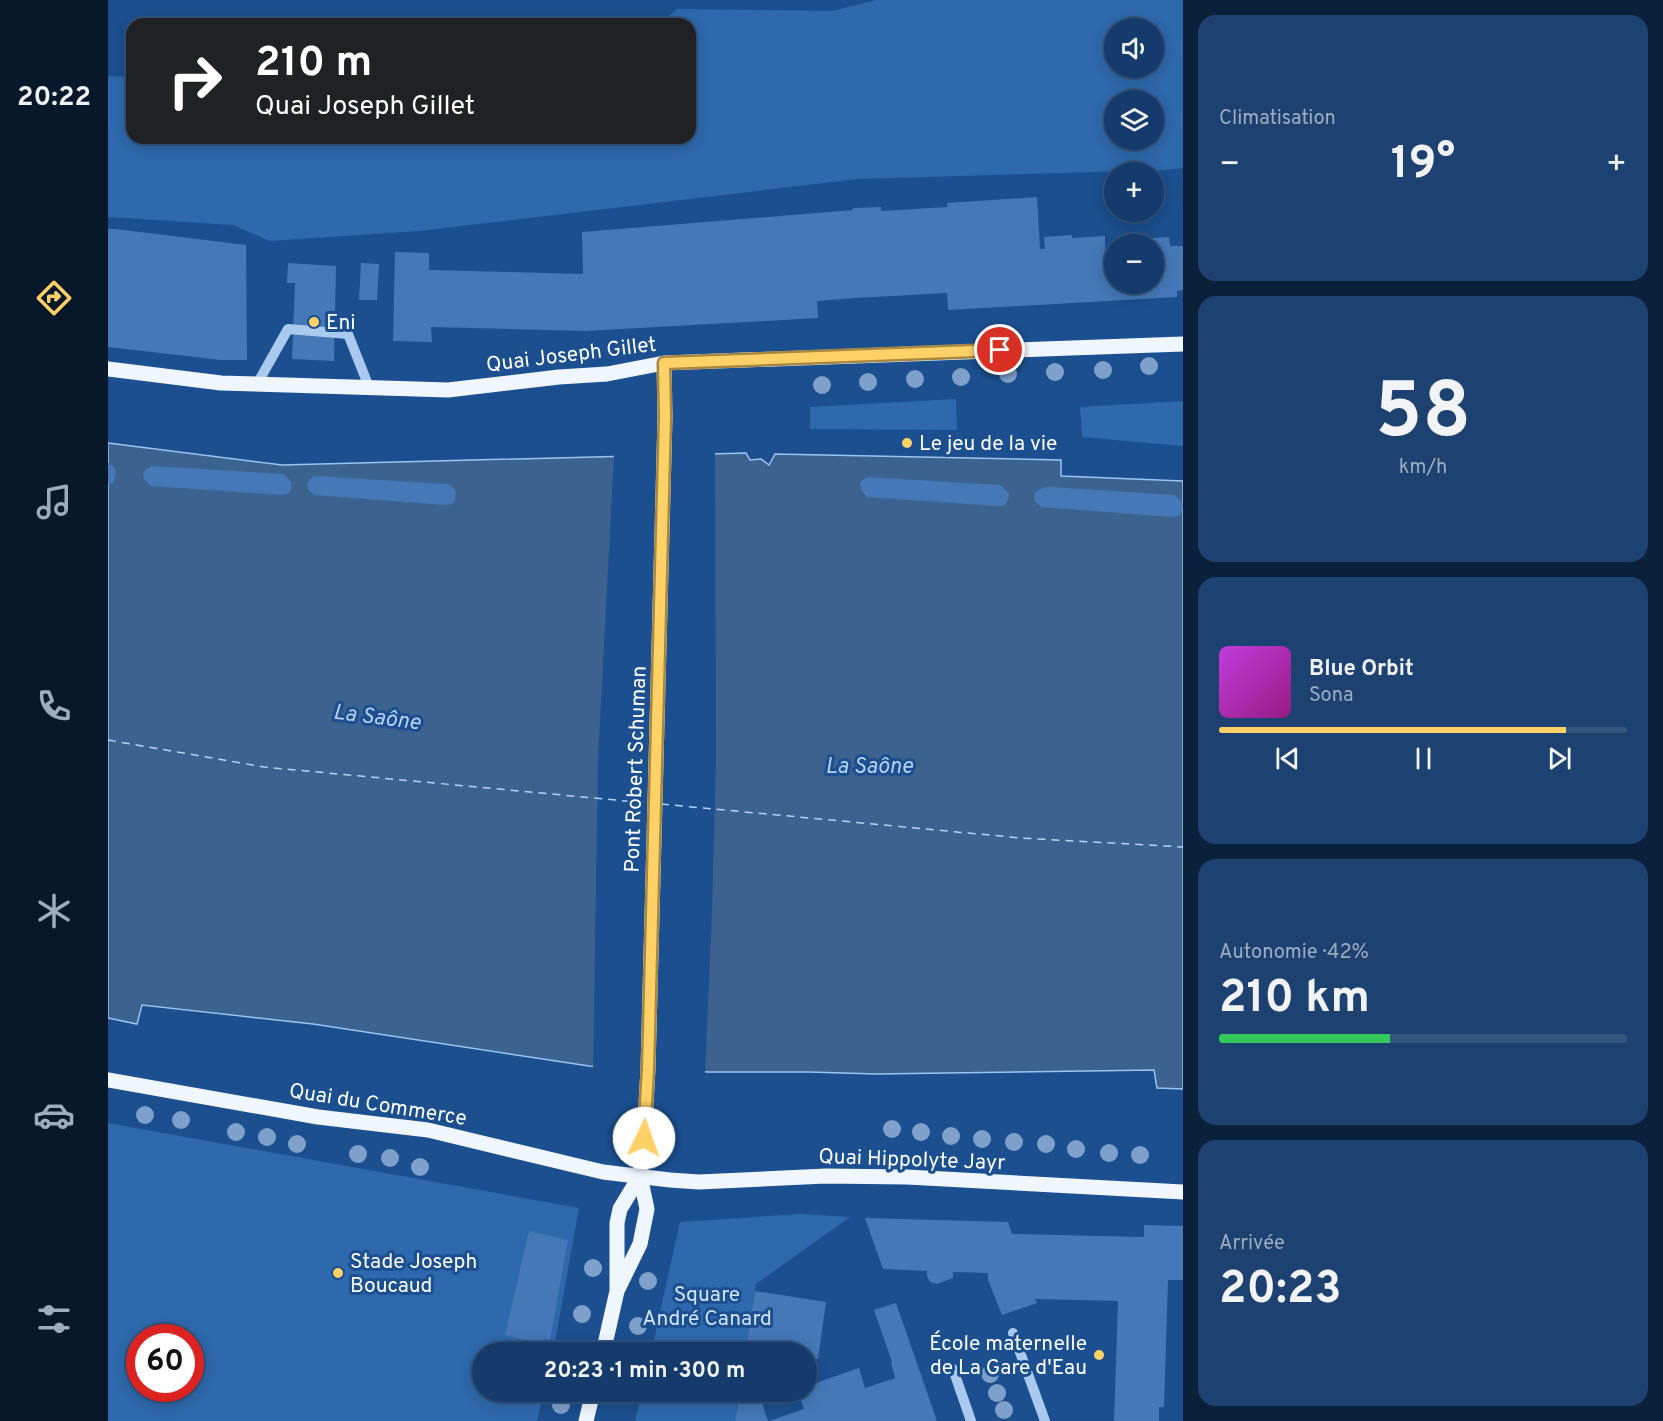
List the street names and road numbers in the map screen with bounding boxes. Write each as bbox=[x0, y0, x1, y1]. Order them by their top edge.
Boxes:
street label: Quai Joseph Gillet bbox=[485, 332, 658, 379]
street label: Pont Robert Schuman bbox=[619, 665, 654, 873]
street label: Quai du Commerce bbox=[287, 1078, 469, 1133]
street label: Quai Hippolyte Jayr bbox=[818, 1144, 1006, 1177]

